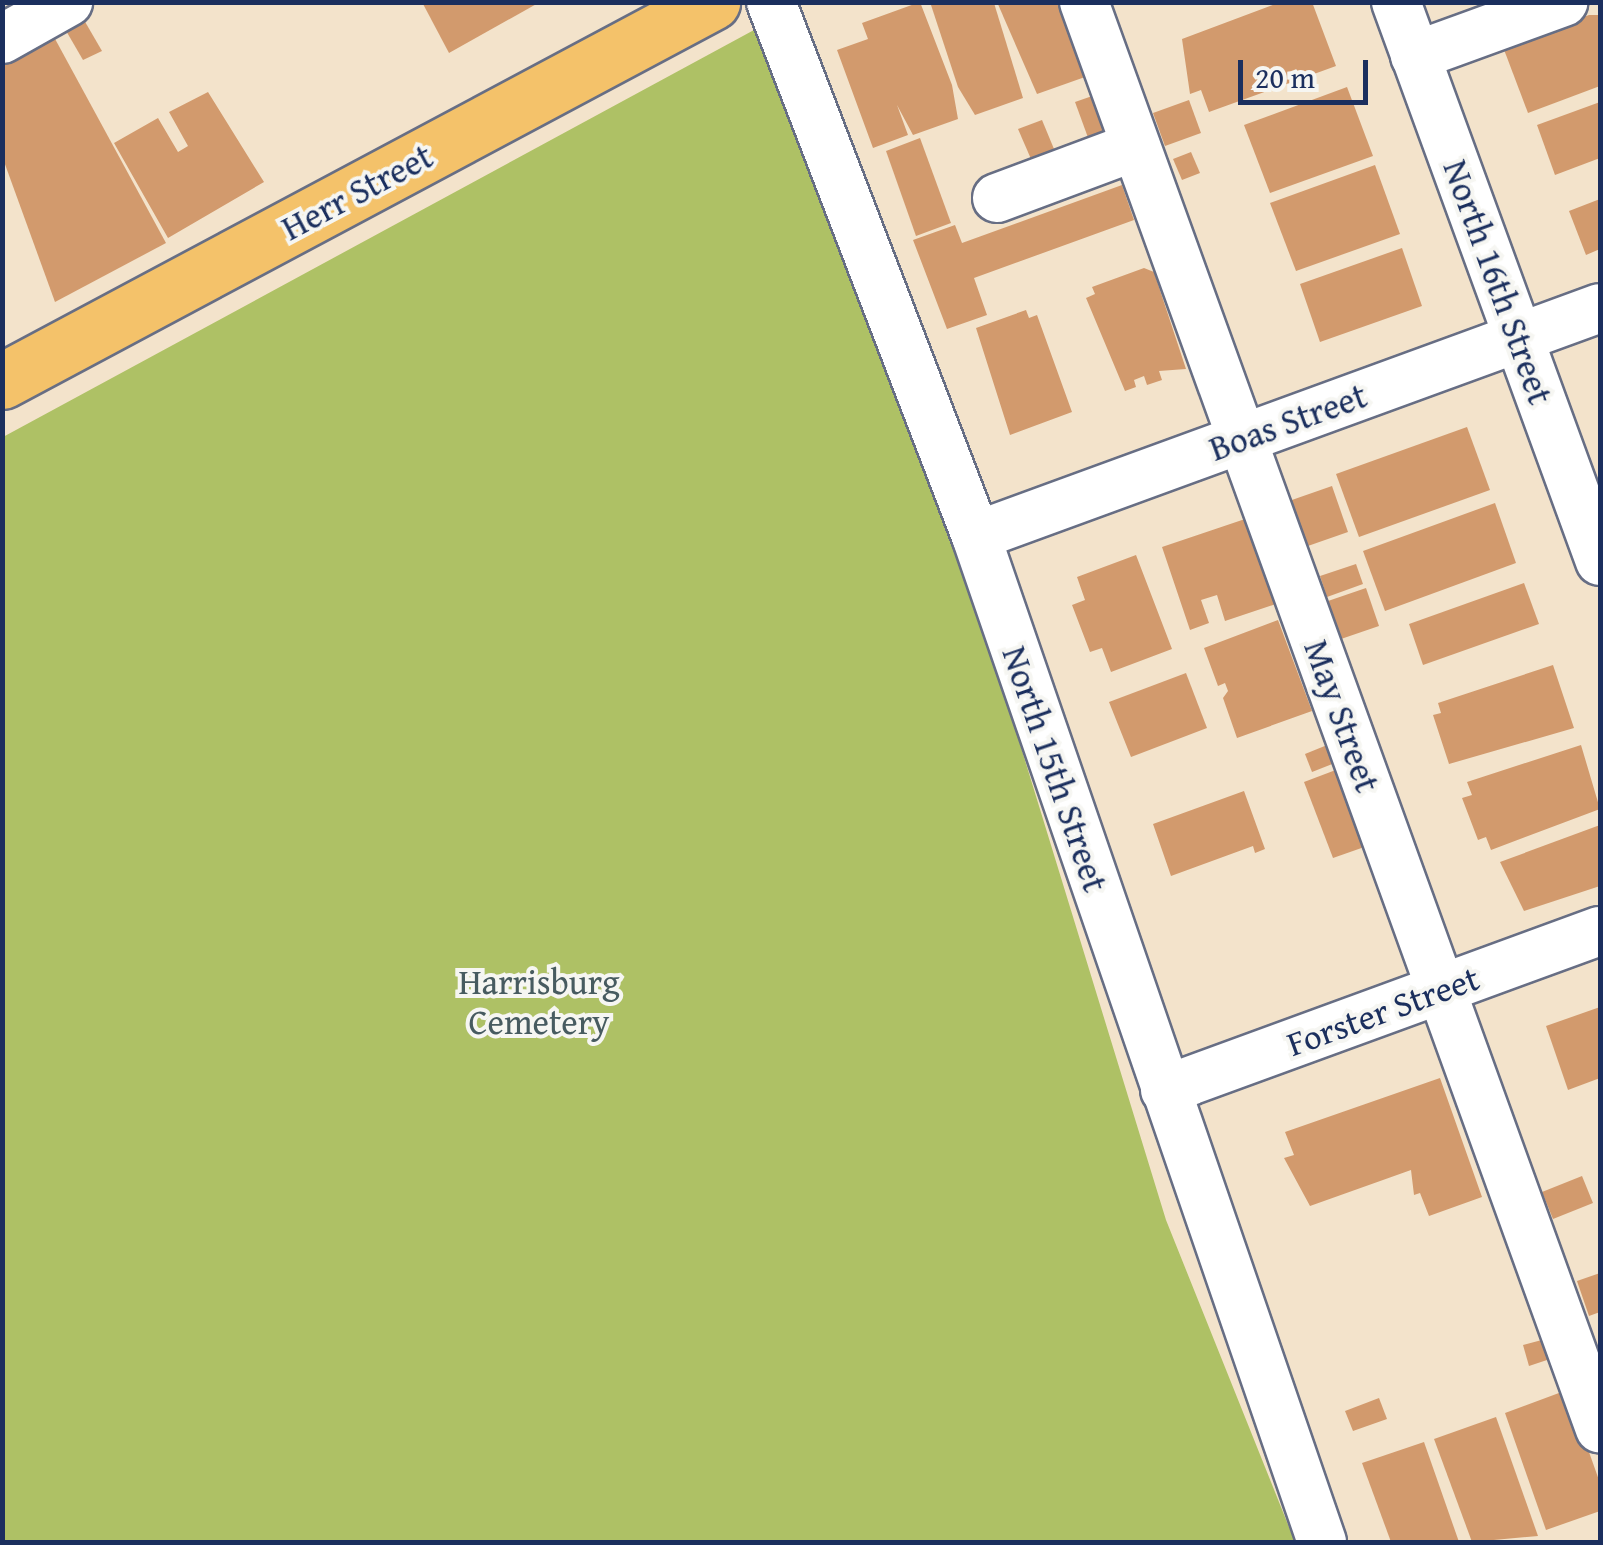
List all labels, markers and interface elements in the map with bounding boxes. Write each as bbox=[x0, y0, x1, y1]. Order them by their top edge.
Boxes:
scale bar bbox=[1243, 40, 1373, 102]
text: 20 m bbox=[1255, 55, 1315, 99]
street label: Herr Street bbox=[274, 135, 440, 249]
street label: North 16th Street bbox=[1434, 154, 1562, 410]
street label: Boas Street bbox=[1204, 374, 1372, 470]
street label: May Street bbox=[1295, 634, 1389, 798]
street label: North 15th Street bbox=[993, 641, 1117, 897]
street label: Forster Street bbox=[1281, 957, 1485, 1065]
park label: Harrisburg Cemetery bbox=[458, 961, 620, 1043]

